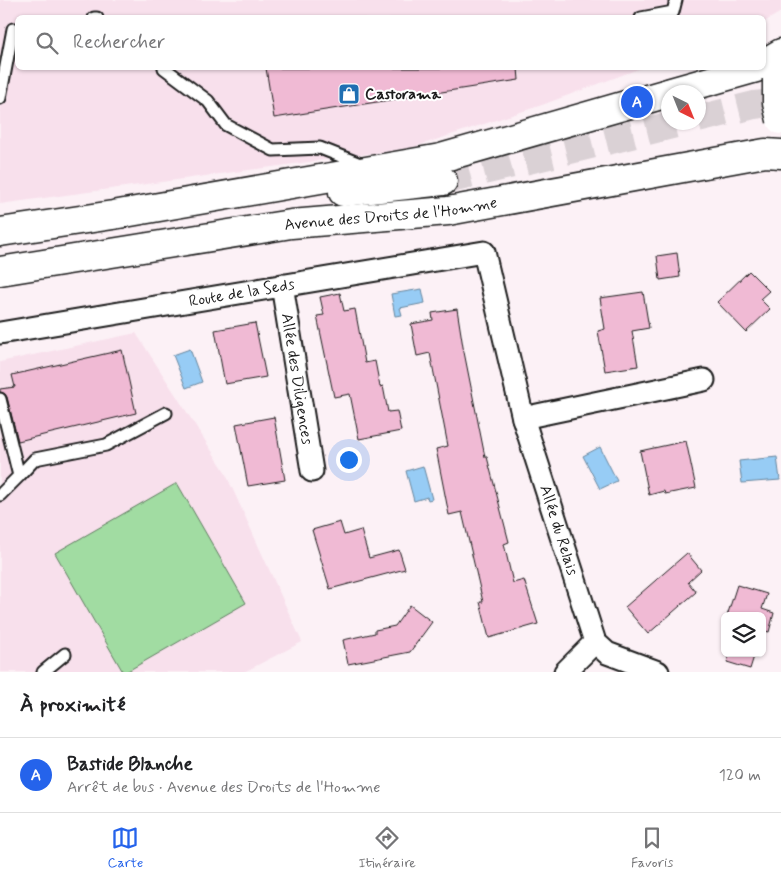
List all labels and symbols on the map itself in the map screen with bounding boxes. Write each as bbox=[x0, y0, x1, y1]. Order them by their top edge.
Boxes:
shop icon: Castorama bbox=[337, 82, 361, 106]
pin: A bbox=[621, 83, 653, 121]
place label: Castorama bbox=[365, 84, 441, 105]
north arrow bbox=[661, 85, 706, 130]
street label: Avenue des Droits de l'Homme bbox=[283, 192, 499, 235]
street label: Route de la Seds bbox=[187, 273, 296, 312]
street label: Allée des Diligences bbox=[276, 312, 318, 446]
your location bbox=[336, 447, 362, 473]
street label: Allée du Relais bbox=[535, 482, 583, 578]

